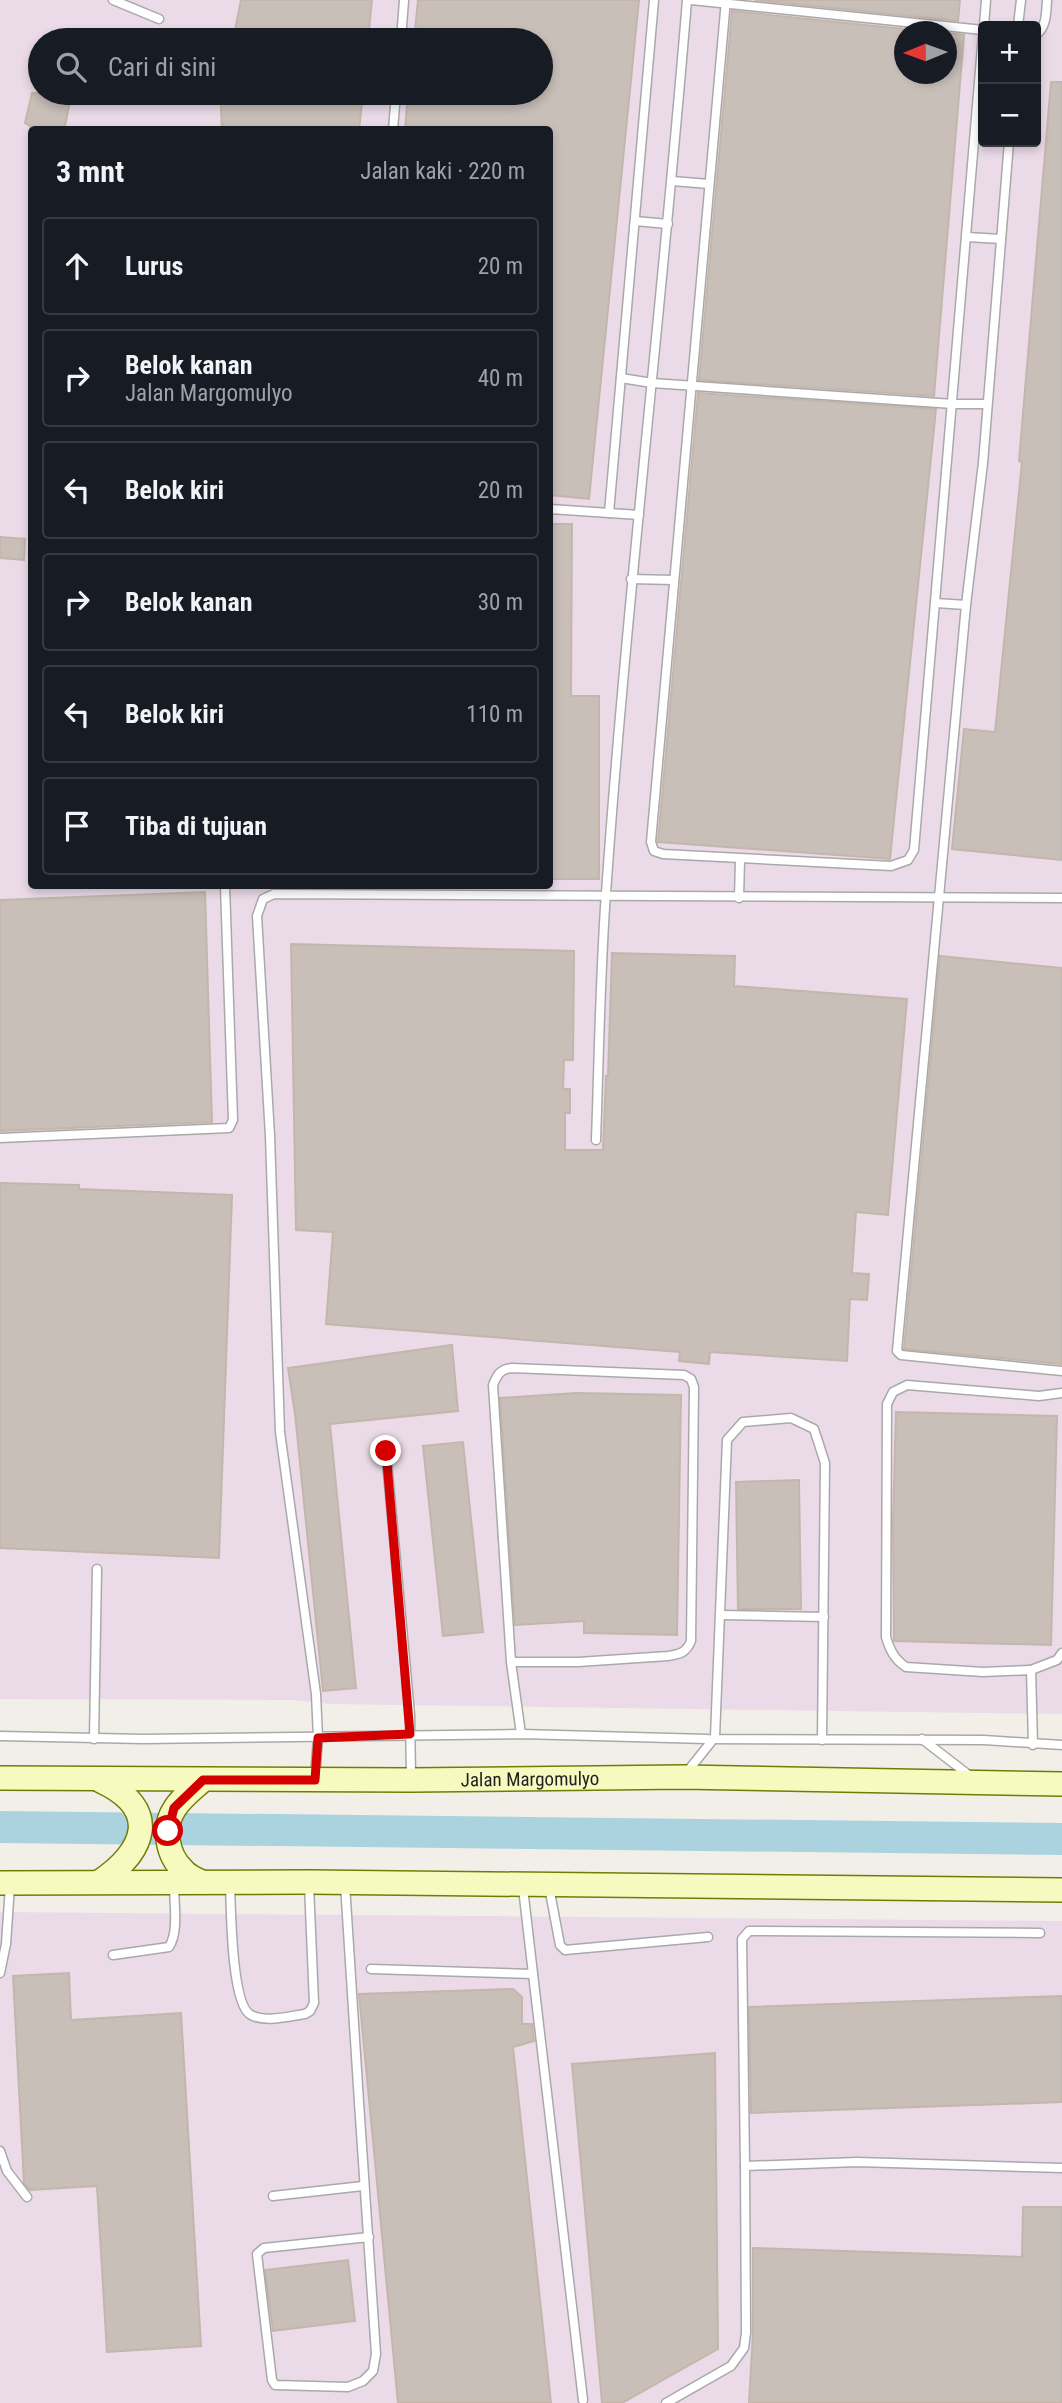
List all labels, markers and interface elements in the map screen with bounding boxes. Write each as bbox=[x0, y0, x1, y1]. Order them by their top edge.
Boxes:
north arrow bbox=[894, 21, 957, 84]
map controls bbox=[978, 21, 1041, 147]
button: + bbox=[978, 21, 1041, 84]
search box bbox=[28, 28, 553, 105]
icon: search bbox=[52, 48, 90, 86]
text: Cari di sini bbox=[108, 52, 216, 82]
button: − bbox=[978, 84, 1041, 147]
text: 3 mnt bbox=[56, 154, 124, 189]
text: Jalan kaki · 220 m bbox=[360, 158, 525, 185]
icon: ahead bbox=[58, 247, 96, 285]
text: Lurus bbox=[125, 251, 183, 281]
text: 20 m bbox=[478, 253, 523, 280]
text: Belok kanan bbox=[125, 350, 252, 380]
icon: right bbox=[58, 359, 96, 397]
text: 40 m bbox=[478, 365, 523, 392]
text: Jalan Margomulyo bbox=[125, 380, 293, 407]
icon: left bbox=[58, 471, 96, 509]
text: Belok kiri bbox=[125, 475, 224, 505]
text: 20 m bbox=[478, 477, 523, 504]
icon: right bbox=[58, 583, 96, 621]
text: Belok kanan bbox=[125, 587, 252, 617]
text: 30 m bbox=[478, 589, 523, 616]
icon: left bbox=[58, 695, 96, 733]
text: Belok kiri bbox=[125, 699, 224, 729]
text: 110 m bbox=[466, 701, 523, 728]
icon: arrive bbox=[58, 807, 96, 845]
text: Tiba di tujuan bbox=[125, 811, 267, 841]
route end bbox=[370, 1435, 401, 1466]
street label: Jalan Margomulyo bbox=[461, 1766, 599, 1791]
route start bbox=[152, 1815, 183, 1846]

